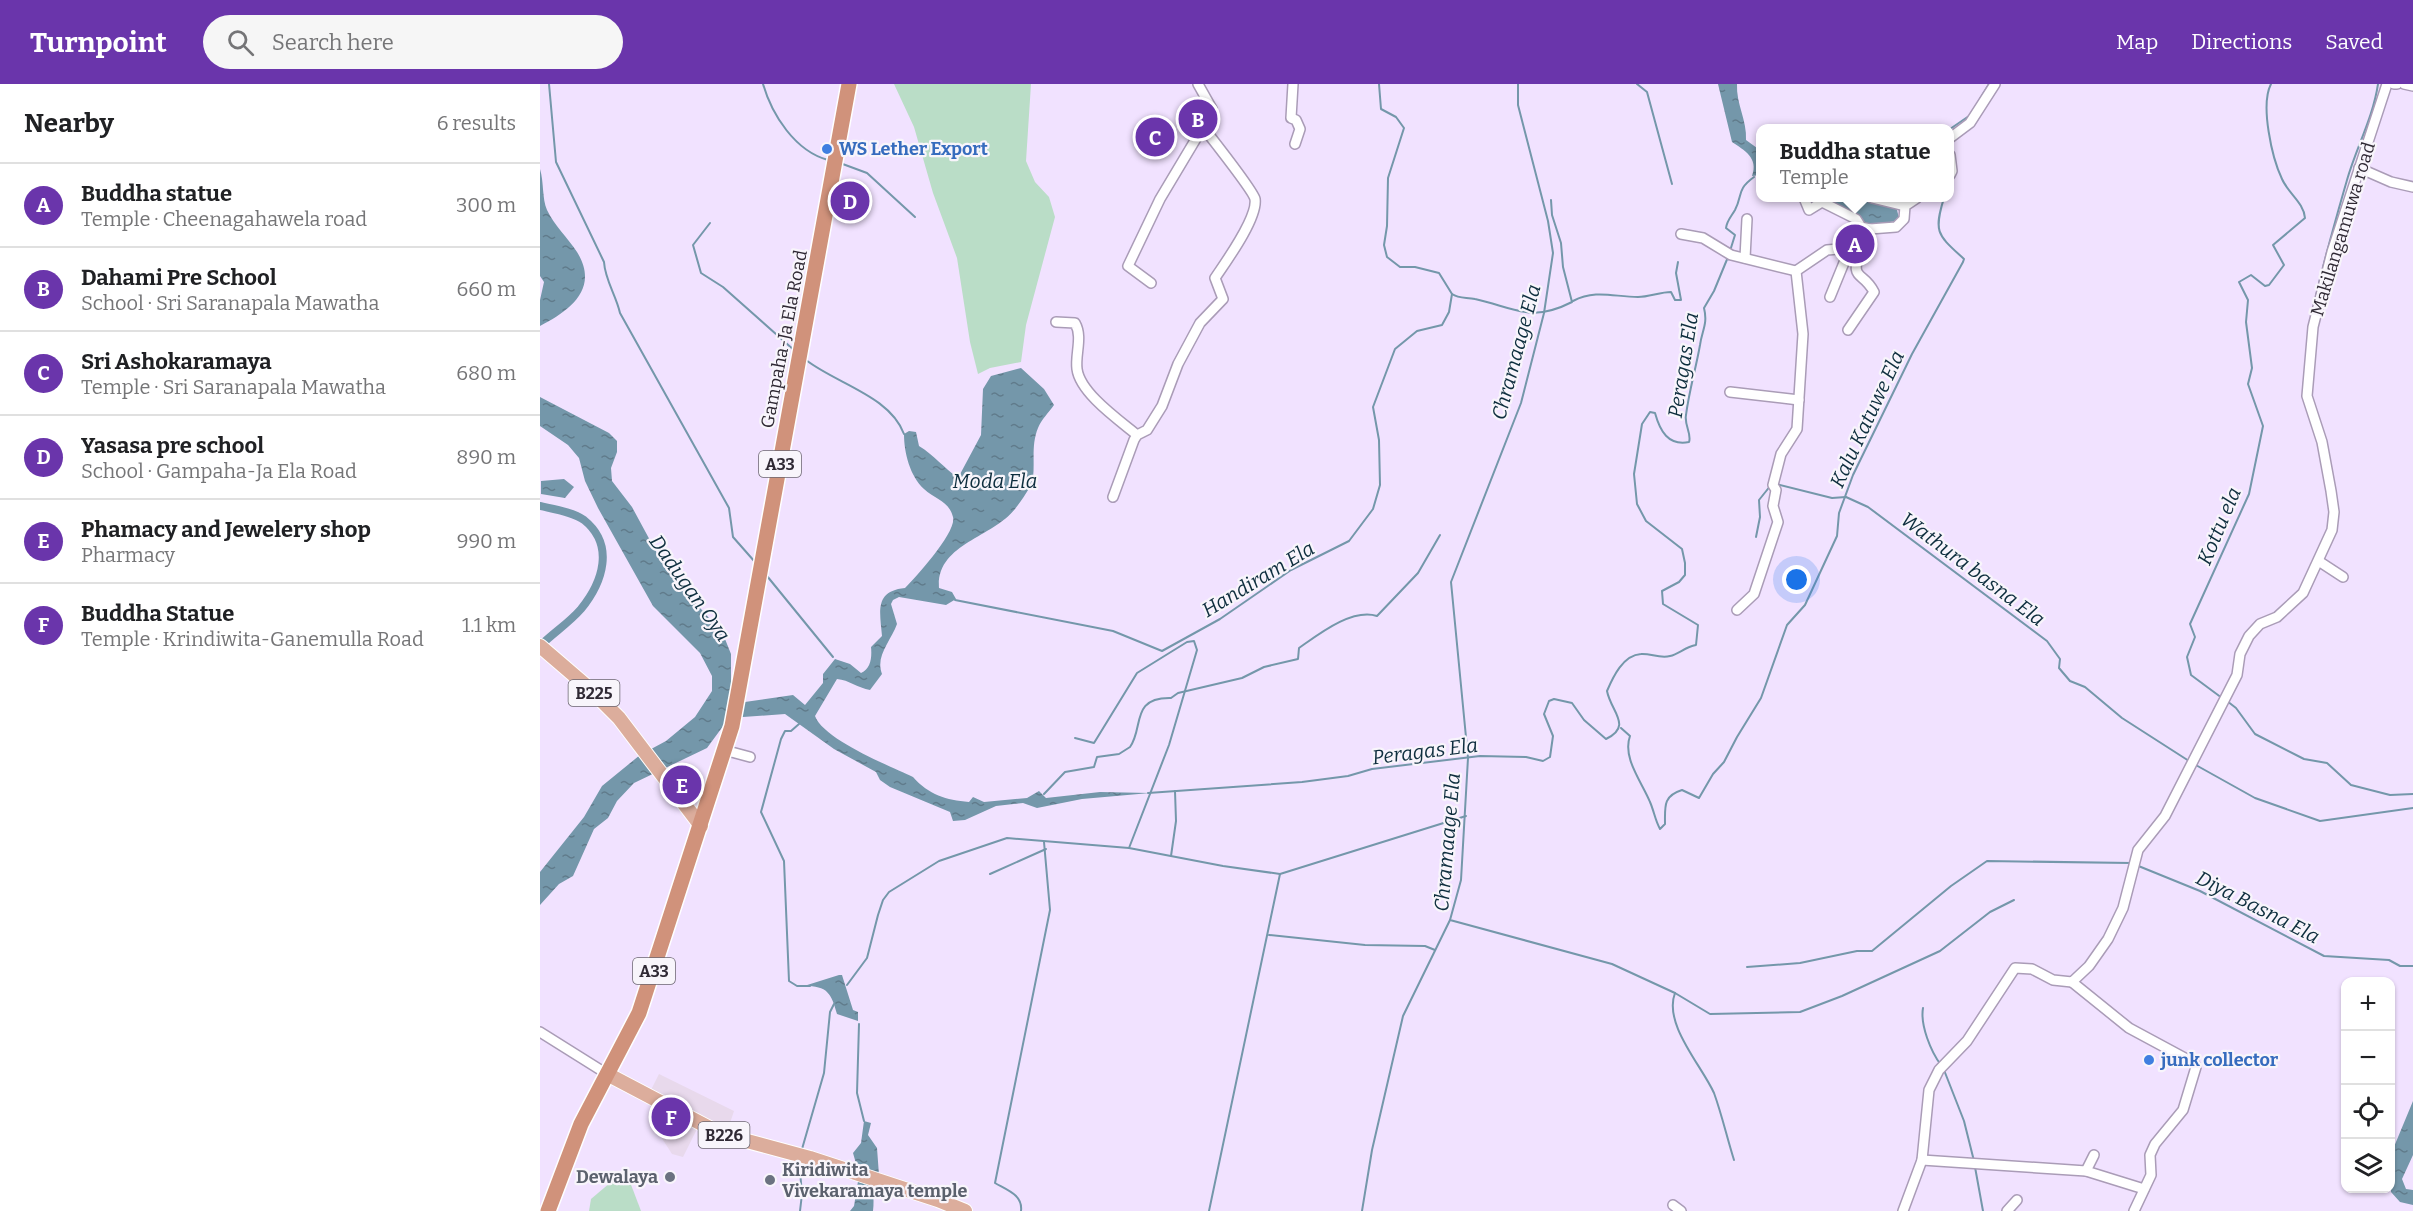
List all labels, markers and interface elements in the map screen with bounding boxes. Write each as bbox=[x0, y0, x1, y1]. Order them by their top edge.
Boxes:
search box bbox=[203, 15, 623, 69]
text: Turnpoint bbox=[30, 26, 167, 59]
icon: search bbox=[224, 26, 257, 59]
text: Search here bbox=[272, 29, 394, 56]
text: Map bbox=[2116, 29, 2158, 55]
text: Directions bbox=[2191, 29, 2292, 55]
text: Saved bbox=[2325, 29, 2383, 55]
pin: B bbox=[1178, 96, 1218, 141]
text: Nearby bbox=[24, 108, 114, 139]
text: 6 results bbox=[437, 111, 516, 135]
pin: C bbox=[1136, 115, 1174, 160]
popup bbox=[1756, 124, 1954, 202]
place label: WS Lether Export bbox=[839, 138, 988, 160]
text: Buddha statue bbox=[1779, 138, 1931, 165]
street label: Makilangamuwa road bbox=[2306, 139, 2380, 319]
marker: WS Lether Export bbox=[820, 142, 834, 156]
text: Temple bbox=[1779, 165, 1849, 189]
pin: D bbox=[830, 178, 870, 224]
text: Buddha statue bbox=[81, 180, 232, 207]
text: A bbox=[36, 193, 51, 217]
text: 300 m bbox=[456, 193, 516, 217]
text: Temple · Cheenagahawela road bbox=[81, 207, 367, 231]
pin: A bbox=[1836, 222, 1874, 266]
street label: Gampaha-Ja Ela Road bbox=[756, 248, 812, 430]
text: Dahami Pre School bbox=[81, 264, 277, 291]
text: B bbox=[37, 277, 50, 301]
text: 660 m bbox=[457, 277, 516, 301]
water label: Chramaage Ela bbox=[1486, 282, 1546, 422]
text: School · Sri Saranapala Mawatha bbox=[81, 291, 379, 315]
water label: Peragas Ela bbox=[1663, 310, 1703, 420]
water label: Kalu Katuwe Ela bbox=[1825, 347, 1909, 491]
text: Sri Ashokaramaya bbox=[81, 348, 272, 375]
text: C bbox=[37, 361, 50, 385]
text: 680 m bbox=[456, 361, 516, 385]
text: Temple · Sri Saranapala Mawatha bbox=[81, 375, 386, 399]
text: Yasasa pre school bbox=[81, 432, 264, 459]
text: D bbox=[36, 445, 51, 469]
text: 890 m bbox=[456, 445, 516, 469]
road number: A33 bbox=[759, 451, 801, 477]
text: School · Gampaha-Ja Ela Road bbox=[81, 459, 357, 483]
water label: Moda Ela bbox=[953, 469, 1037, 493]
water label: Kottu ela bbox=[2192, 484, 2246, 568]
water label: Wathura basna Ela bbox=[1896, 507, 2050, 631]
text: Phamacy and Jewelery shop bbox=[81, 516, 371, 543]
text: E bbox=[37, 529, 50, 553]
text: 990 m bbox=[457, 529, 516, 553]
water label: Dadugan Oya bbox=[644, 530, 736, 646]
water label: Handiram Ela bbox=[1197, 536, 1319, 622]
text: Pharmacy bbox=[81, 543, 175, 567]
your location bbox=[1782, 565, 1811, 594]
text: Buddha Statue bbox=[81, 600, 234, 627]
text: F bbox=[38, 613, 49, 637]
text: 1.1 km bbox=[462, 613, 516, 637]
text: Temple · Krindiwita-Ganemulla Road bbox=[81, 627, 424, 651]
road number: B225 bbox=[568, 680, 620, 706]
water label: Peragas Ela bbox=[1371, 733, 1479, 769]
pin: E bbox=[662, 762, 702, 808]
water label: Chramaage Ela bbox=[1429, 772, 1465, 912]
water label: Diya Basna Ela bbox=[2192, 866, 2324, 948]
road number: A33 bbox=[633, 958, 675, 984]
map controls bbox=[2341, 977, 2395, 1193]
button: + bbox=[2341, 977, 2395, 1031]
button: − bbox=[2341, 1031, 2395, 1085]
place label: junk collector bbox=[2159, 1049, 2279, 1071]
marker: junk collector bbox=[2142, 1053, 2156, 1067]
button: locate bbox=[2341, 1085, 2395, 1139]
pin: F bbox=[652, 1094, 690, 1140]
road number: B226 bbox=[698, 1122, 750, 1148]
button: layers bbox=[2341, 1139, 2395, 1193]
place label: Kiridiwita Vivekaramaya temple bbox=[782, 1159, 968, 1202]
place label: Dewalaya bbox=[576, 1166, 658, 1188]
marker: Dewalaya bbox=[663, 1170, 677, 1184]
marker: Kiridiwita Vivekaramaya temple bbox=[763, 1173, 777, 1187]

